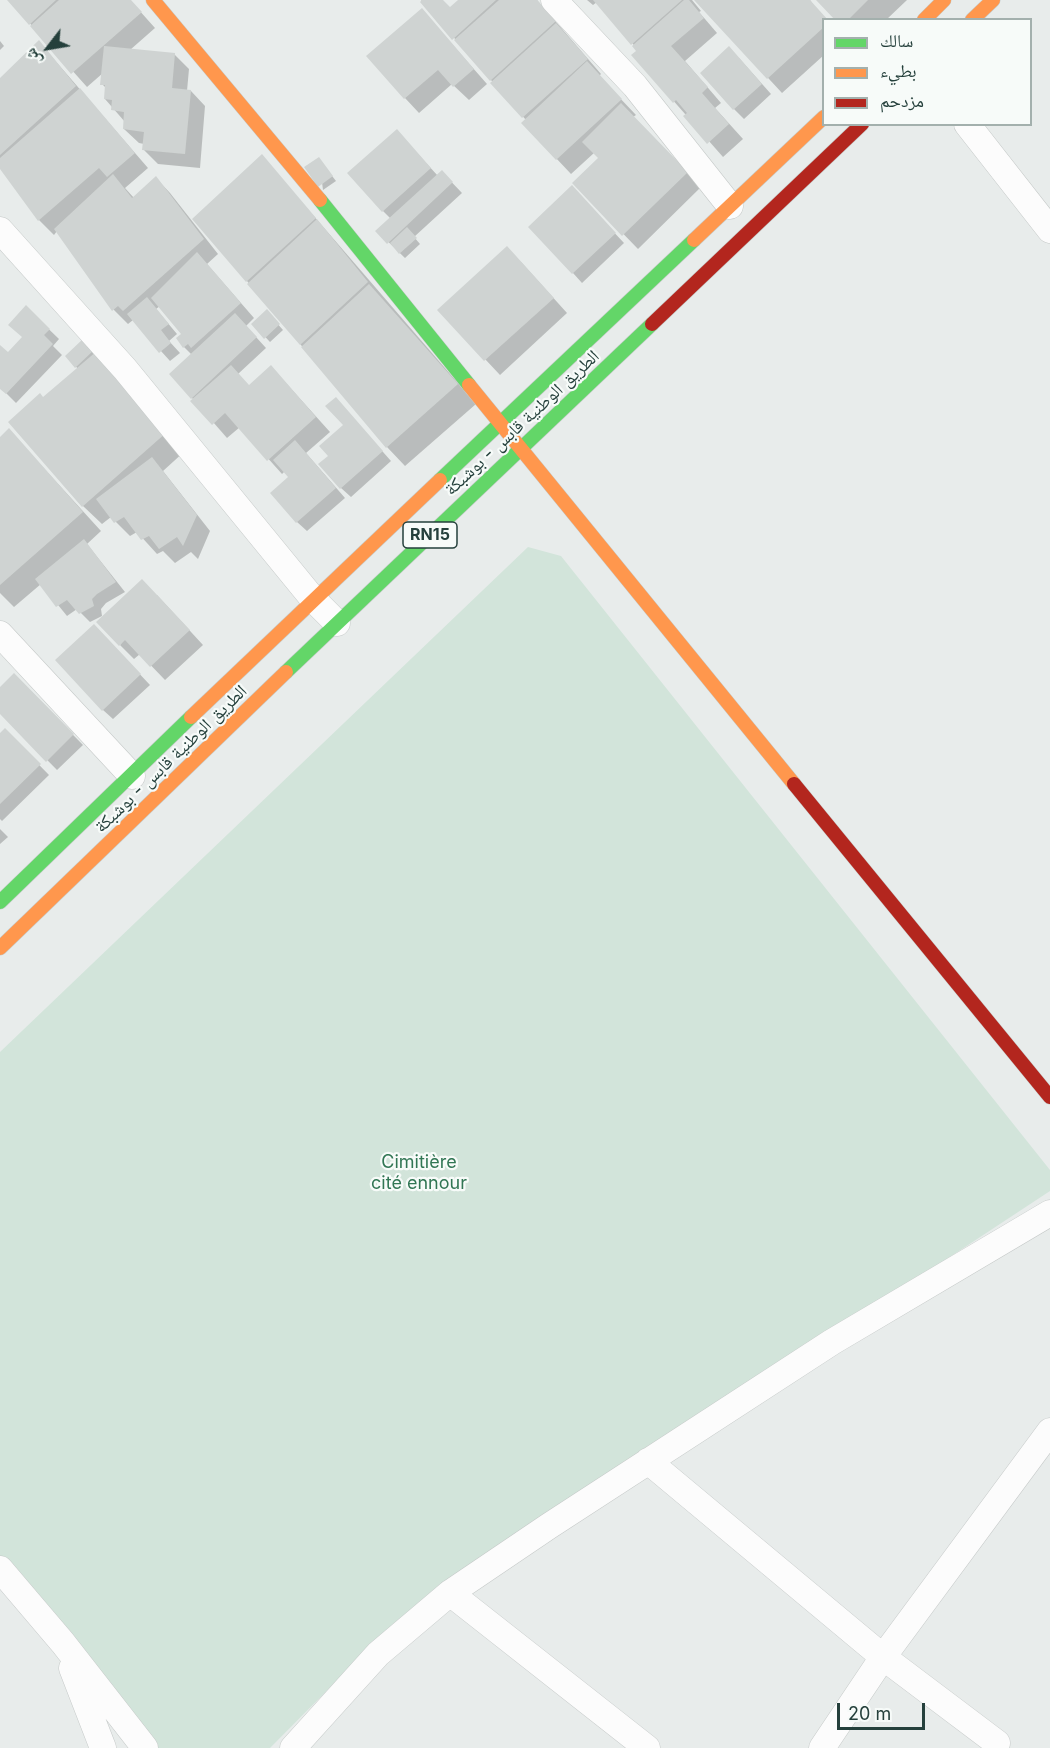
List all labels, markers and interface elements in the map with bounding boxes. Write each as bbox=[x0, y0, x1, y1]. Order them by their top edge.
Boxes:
north arrow bbox=[18, 18, 78, 78]
legend bbox=[822, 18, 1032, 126]
text: سالك bbox=[880, 30, 913, 51]
text: ش bbox=[20, 45, 46, 70]
text: بطيء bbox=[880, 60, 917, 81]
text: مزدحم bbox=[880, 90, 924, 111]
street label: الطريق الوطنية قابس - بوشبكة bbox=[440, 346, 604, 500]
road number: RN15 bbox=[403, 522, 457, 548]
street label: الطريق الوطنية قابس - بوشبكة bbox=[90, 681, 252, 837]
park label: Cimitière cité ennour bbox=[371, 1152, 467, 1194]
scale bar bbox=[840, 1691, 928, 1729]
text: 20 m bbox=[848, 1703, 891, 1724]

